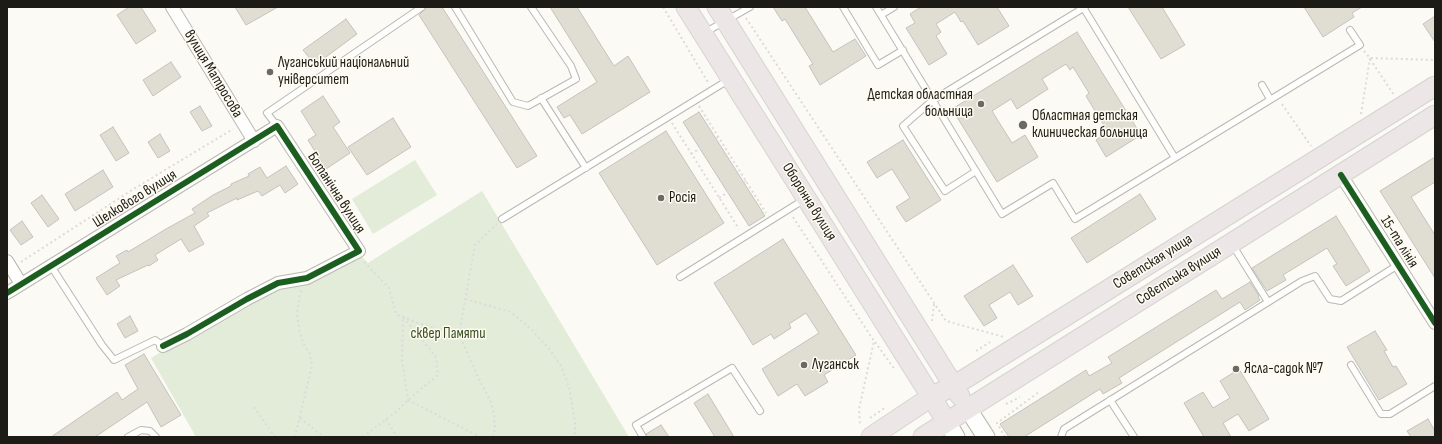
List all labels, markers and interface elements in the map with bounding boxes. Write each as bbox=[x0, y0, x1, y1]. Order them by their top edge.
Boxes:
street label: вулиця Матросова bbox=[180, 27, 246, 121]
place label: Луганський національний університет bbox=[278, 54, 409, 89]
marker: Луганський національний університет bbox=[265, 67, 275, 77]
place label: Детская областная больница bbox=[867, 86, 973, 121]
marker: Детская областная больница bbox=[976, 99, 986, 109]
place label: Областная детская клиническая больница bbox=[1032, 107, 1148, 142]
marker: Областная детская клиническая больница bbox=[1017, 119, 1029, 131]
street label: Ботанічна вулиця bbox=[303, 149, 369, 237]
street label: Оборонна вулиця bbox=[778, 160, 840, 244]
street label: Шелкового вулиця bbox=[90, 166, 180, 232]
place label: Росія bbox=[669, 189, 696, 207]
marker: Росія bbox=[656, 193, 666, 203]
street label: 15-та лінія bbox=[1376, 213, 1422, 271]
street label: Советская улица bbox=[1110, 230, 1196, 294]
street label: Совєтська вулиця bbox=[1133, 243, 1225, 309]
park label: сквер Памяти bbox=[410, 325, 486, 343]
place label: Луганськ bbox=[812, 356, 859, 374]
marker: Луганськ bbox=[799, 360, 809, 370]
place label: Ясла-садок №7 bbox=[1244, 360, 1323, 378]
marker: Ясла-садок №7 bbox=[1231, 364, 1241, 374]

